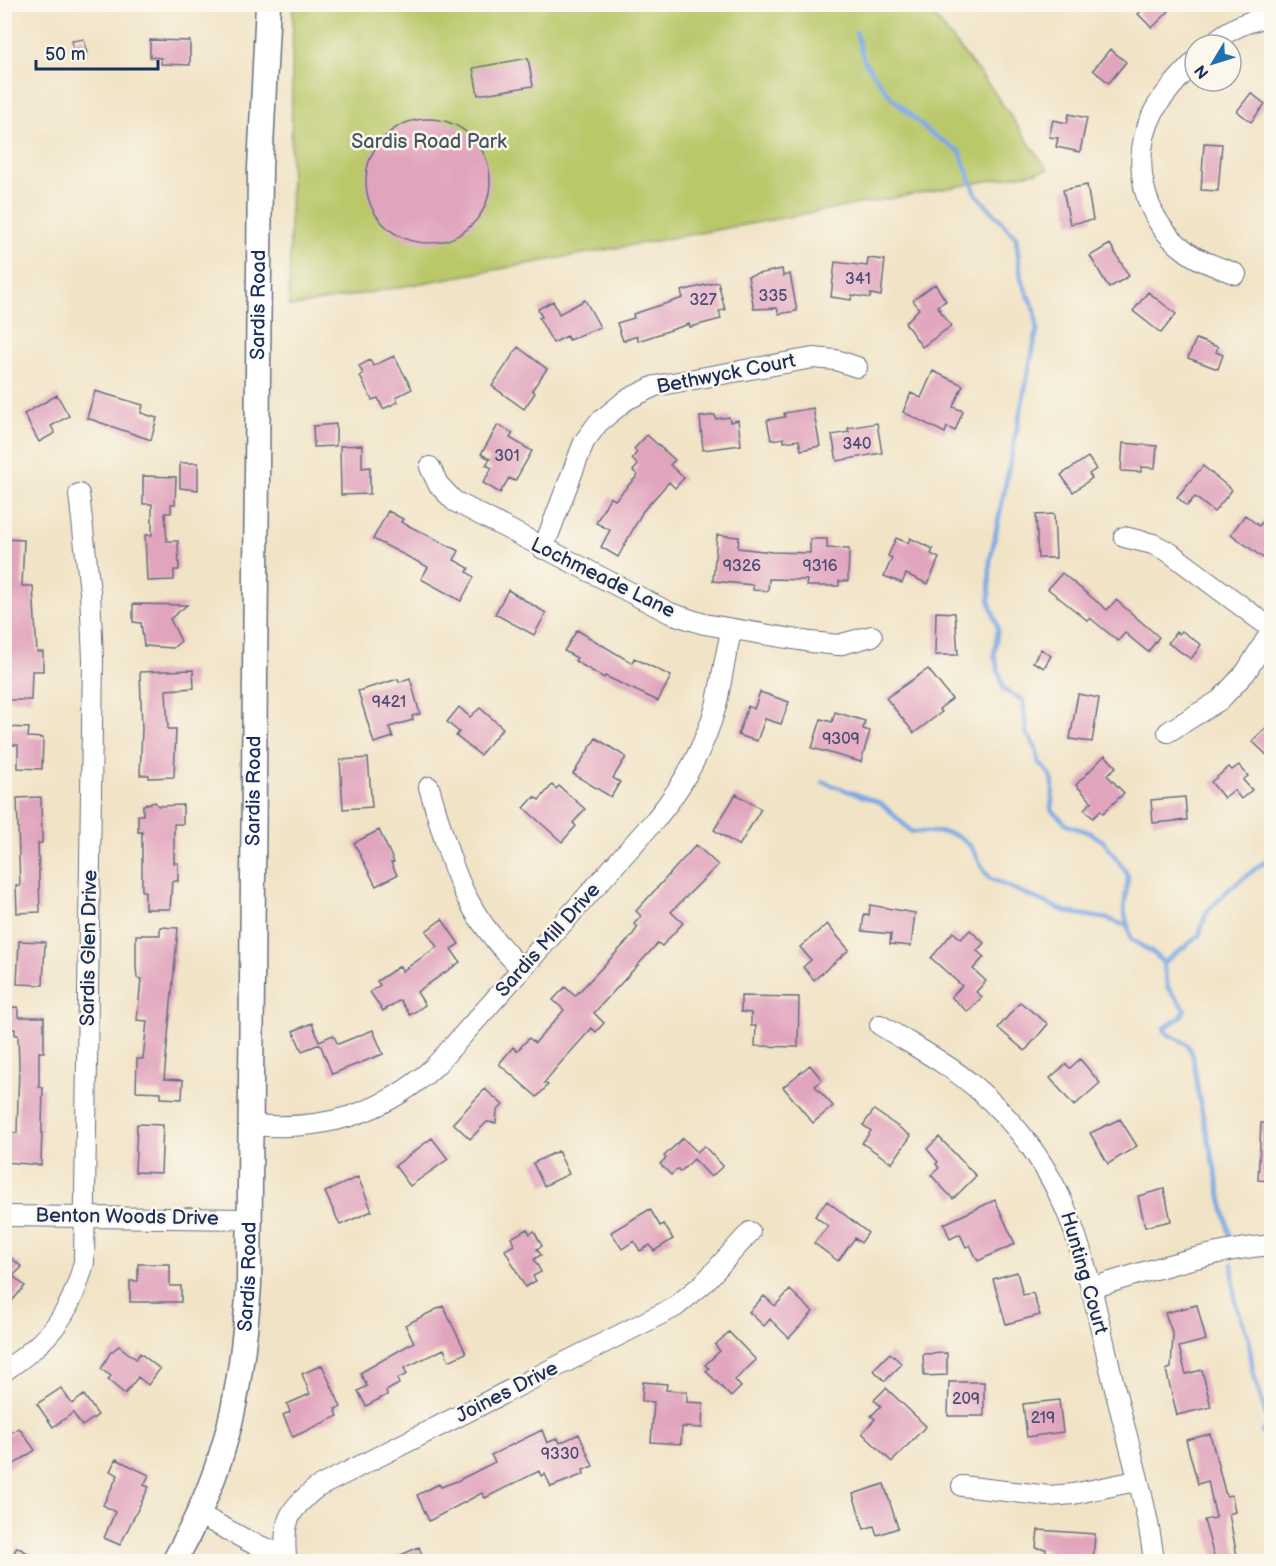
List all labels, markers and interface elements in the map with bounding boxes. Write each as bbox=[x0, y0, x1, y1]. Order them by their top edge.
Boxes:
scale bar bbox=[36, 33, 158, 71]
north arrow bbox=[1183, 33, 1243, 93]
text: 50 m bbox=[45, 44, 86, 65]
text: N bbox=[1191, 61, 1214, 82]
park label: Sardis Road Park bbox=[351, 130, 507, 154]
street label: Sardis Road bbox=[246, 250, 271, 360]
house number: 341 bbox=[845, 270, 871, 289]
house number: 335 bbox=[759, 287, 787, 306]
house number: 327 bbox=[689, 291, 717, 310]
street label: Bethwyck Court bbox=[654, 349, 798, 399]
house number: 340 bbox=[842, 435, 872, 454]
house number: 301 bbox=[494, 447, 520, 466]
street label: Lochmeade Lane bbox=[527, 533, 679, 623]
house number: 9326 bbox=[723, 557, 761, 576]
house number: 9316 bbox=[802, 557, 838, 576]
house number: 9421 bbox=[372, 693, 406, 712]
house number: 9309 bbox=[822, 730, 860, 749]
street label: Sardis Road bbox=[241, 736, 266, 846]
street label: Sardis Glen Drive bbox=[76, 869, 102, 1026]
street label: Sardis Mill Drive bbox=[491, 878, 606, 1002]
street label: Benton Woods Drive bbox=[35, 1203, 219, 1231]
street label: Hunting Court bbox=[1055, 1209, 1113, 1337]
street label: Sardis Road bbox=[233, 1222, 262, 1333]
street label: Joines Drive bbox=[452, 1356, 562, 1428]
house number: 209 bbox=[952, 1390, 980, 1409]
house number: 219 bbox=[1031, 1409, 1055, 1428]
house number: 9330 bbox=[541, 1445, 579, 1464]

